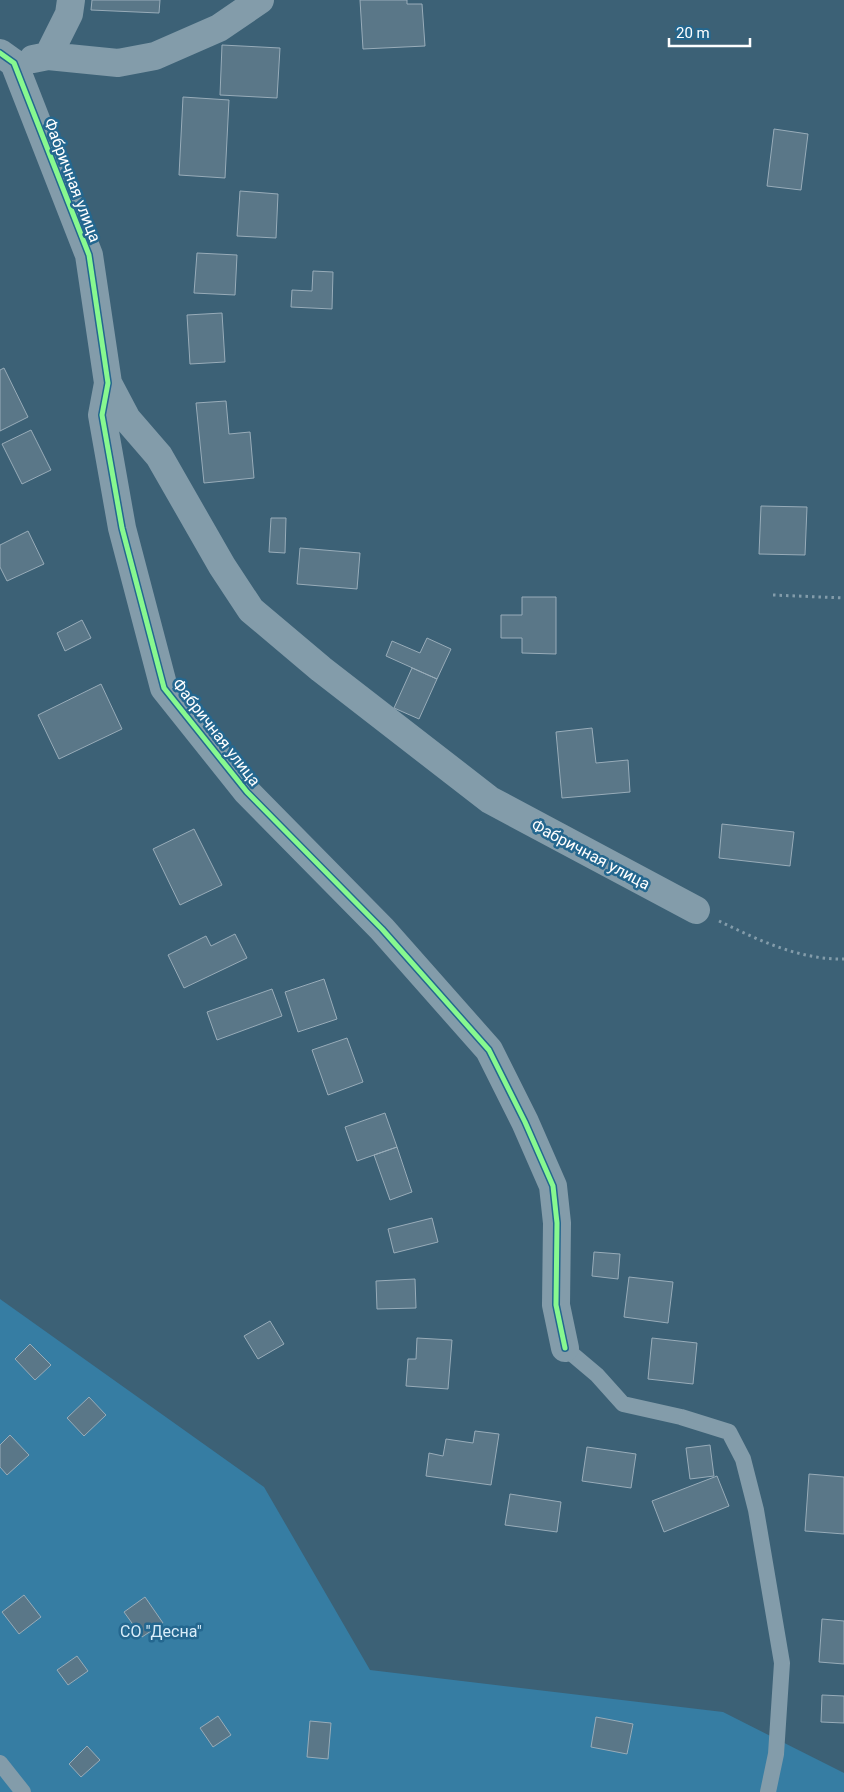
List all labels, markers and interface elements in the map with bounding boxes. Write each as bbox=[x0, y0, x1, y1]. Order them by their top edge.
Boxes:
scale bar bbox=[669, 15, 750, 47]
text: 20 m bbox=[676, 24, 710, 42]
street label: Фабричная улица bbox=[40, 115, 105, 245]
street label: Фабричная улица bbox=[169, 675, 265, 790]
street label: Фабричная улица bbox=[528, 815, 653, 894]
park label: СО "Десна" bbox=[120, 1622, 202, 1641]

